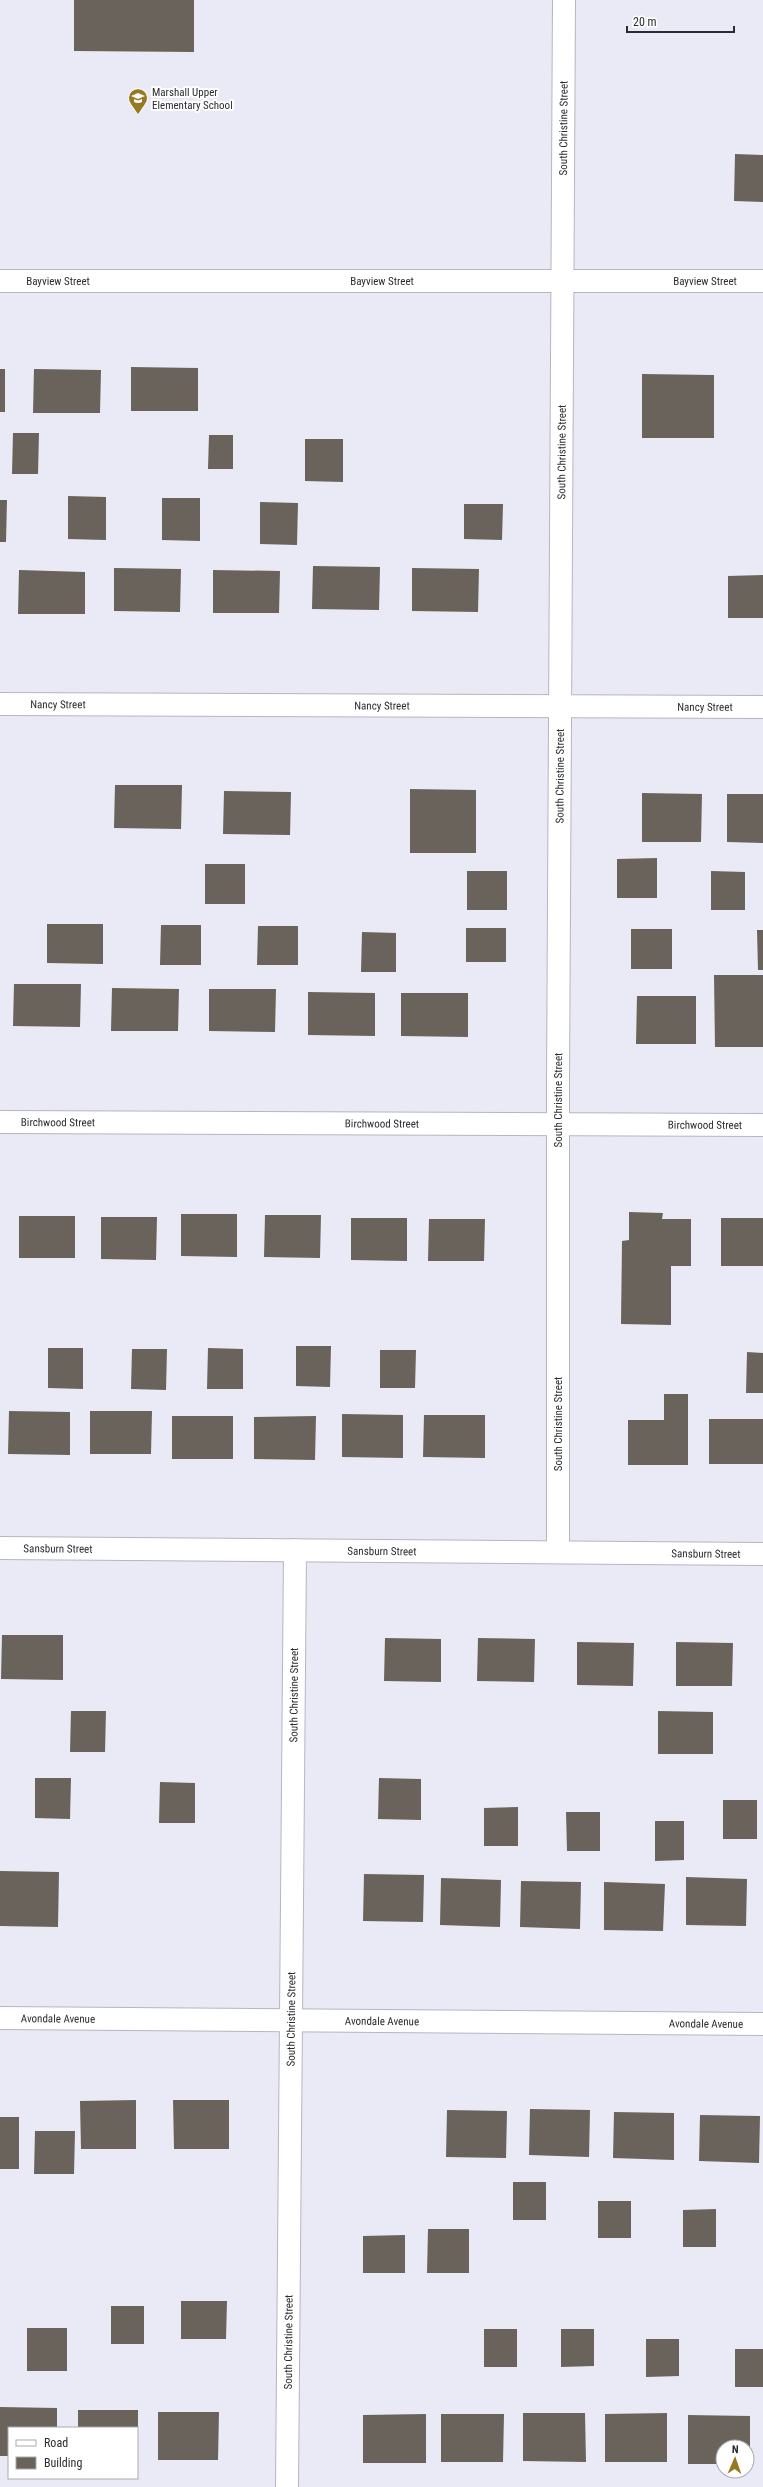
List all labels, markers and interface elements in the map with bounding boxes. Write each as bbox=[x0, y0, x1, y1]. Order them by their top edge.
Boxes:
scale bar bbox=[627, 8, 734, 34]
text: 20 m bbox=[633, 15, 657, 29]
street label: South Christine Street bbox=[557, 81, 570, 175]
place label: Marshall Upper Elementary School bbox=[152, 86, 233, 112]
school or university icon: Marshall Upper Elementary School bbox=[127, 87, 149, 115]
street label: Bayview Street bbox=[26, 275, 90, 288]
street label: Bayview Street bbox=[350, 275, 414, 288]
street label: Bayview Street bbox=[673, 275, 737, 288]
street label: South Christine Street bbox=[555, 405, 568, 499]
street label: Nancy Street bbox=[30, 698, 86, 711]
street label: Nancy Street bbox=[354, 699, 410, 712]
street label: Nancy Street bbox=[677, 700, 733, 713]
street label: South Christine Street bbox=[553, 729, 566, 823]
street label: South Christine Street bbox=[552, 1053, 565, 1147]
street label: Birchwood Street bbox=[21, 1116, 95, 1129]
street label: Birchwood Street bbox=[345, 1117, 419, 1130]
street label: Birchwood Street bbox=[668, 1118, 742, 1131]
street label: South Christine Street bbox=[552, 1377, 565, 1471]
street label: Sansburn Street bbox=[23, 1542, 93, 1555]
street label: Sansburn Street bbox=[347, 1544, 417, 1558]
street label: Sansburn Street bbox=[671, 1547, 741, 1560]
street label: South Christine Street bbox=[287, 1648, 301, 1742]
street label: South Christine Street bbox=[284, 1972, 298, 2066]
street label: Avondale Avenue bbox=[21, 2012, 95, 2025]
street label: Avondale Avenue bbox=[345, 2014, 419, 2028]
street label: Avondale Avenue bbox=[669, 2017, 743, 2030]
street label: South Christine Street bbox=[281, 2295, 295, 2389]
legend bbox=[8, 2427, 138, 2479]
text: Road bbox=[44, 2436, 68, 2450]
north arrow bbox=[715, 2439, 755, 2479]
text: N bbox=[732, 2443, 739, 2456]
text: Building bbox=[44, 2456, 82, 2470]

